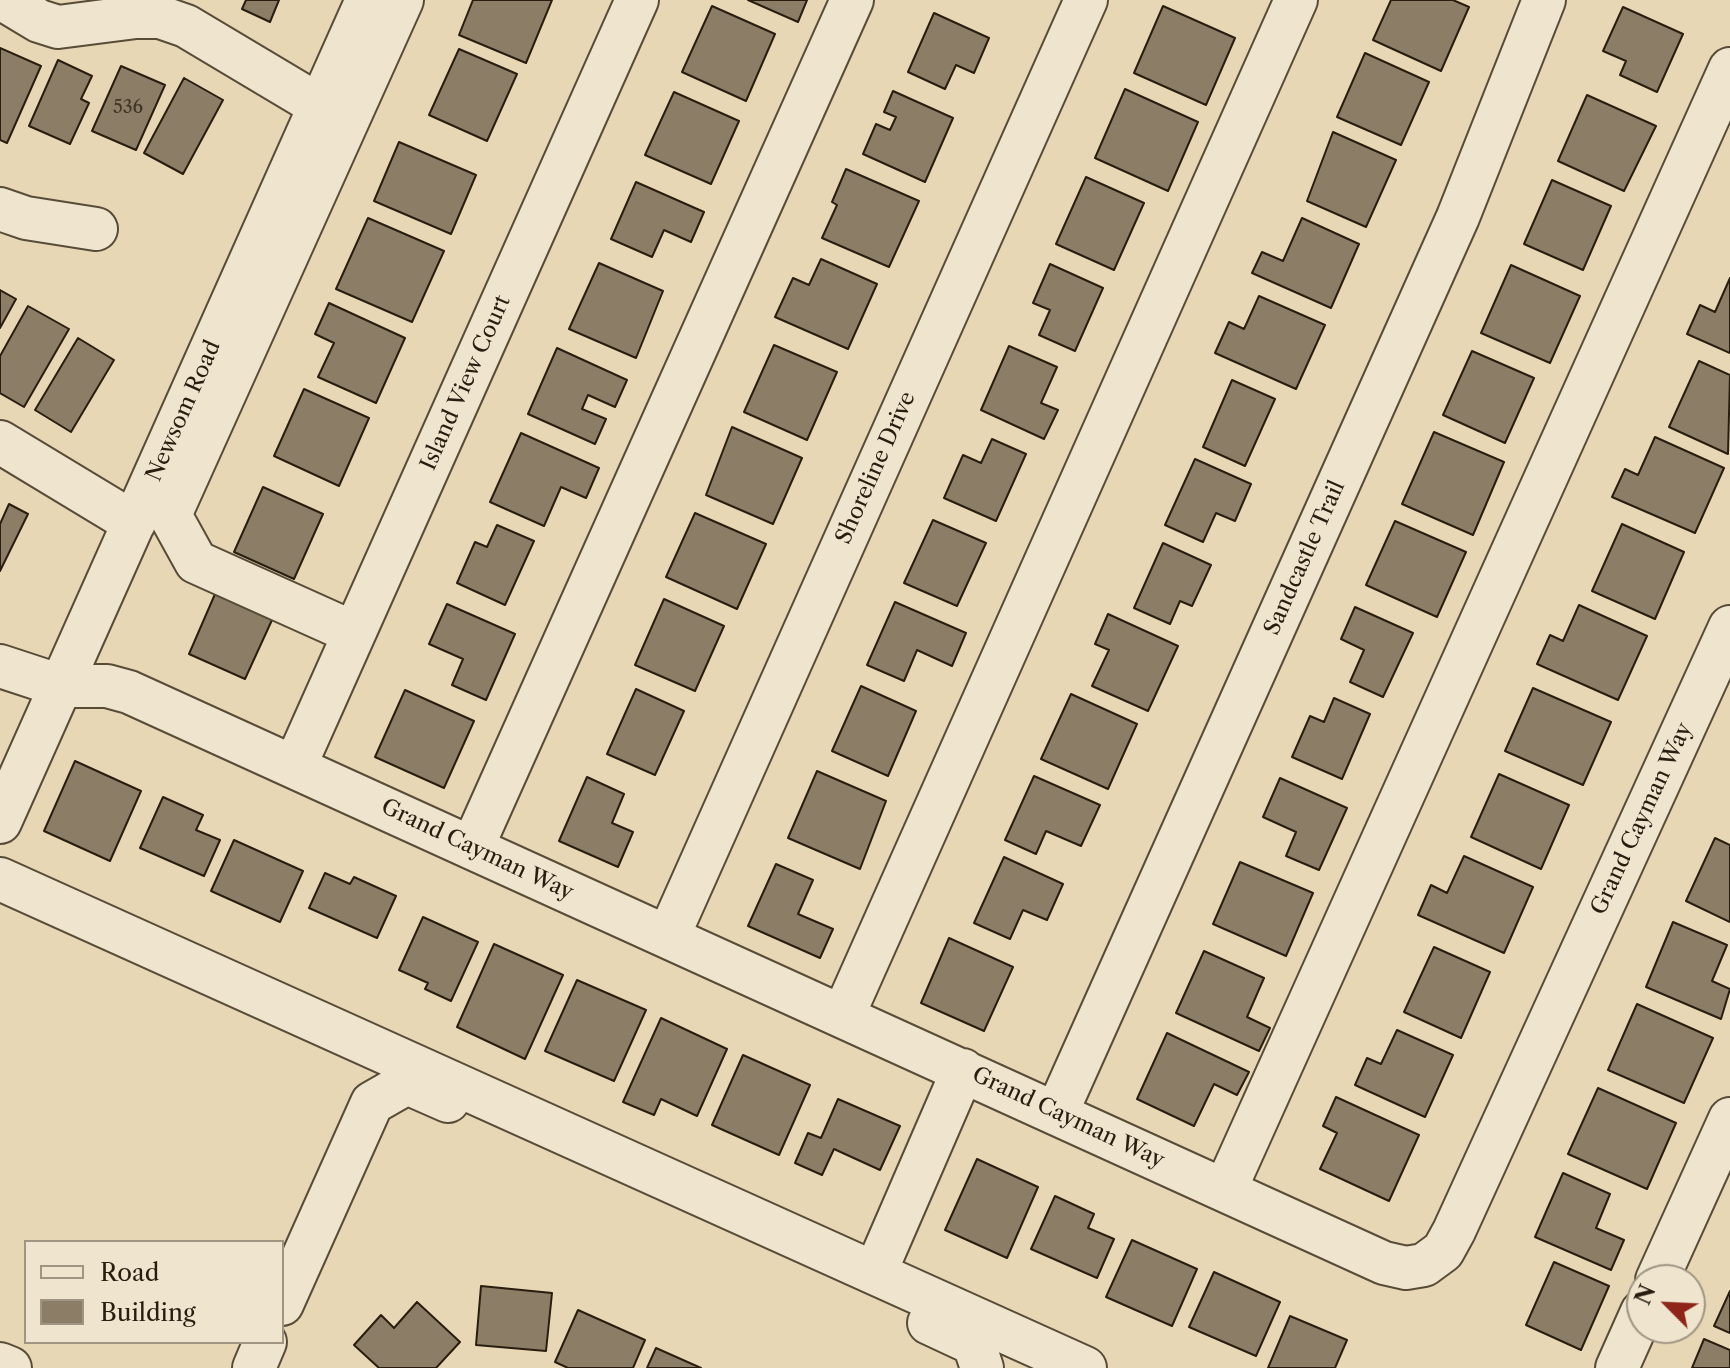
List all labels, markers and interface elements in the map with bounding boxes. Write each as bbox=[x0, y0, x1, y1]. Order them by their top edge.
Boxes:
house number: 536 bbox=[113, 97, 143, 119]
street label: Island View Court bbox=[416, 292, 516, 474]
street label: Newsom Road bbox=[141, 337, 227, 485]
street label: Shoreline Drive bbox=[831, 388, 921, 548]
street label: Sandcastle Trail bbox=[1259, 477, 1351, 639]
street label: Grand Cayman Way bbox=[1586, 719, 1698, 919]
street label: Grand Cayman Way bbox=[377, 794, 577, 906]
street label: Grand Cayman Way bbox=[968, 1062, 1168, 1174]
legend bbox=[24, 1240, 284, 1344]
text: Road bbox=[100, 1258, 159, 1287]
north arrow bbox=[1626, 1264, 1706, 1344]
text: N bbox=[1629, 1281, 1662, 1309]
text: Building bbox=[100, 1298, 196, 1327]

